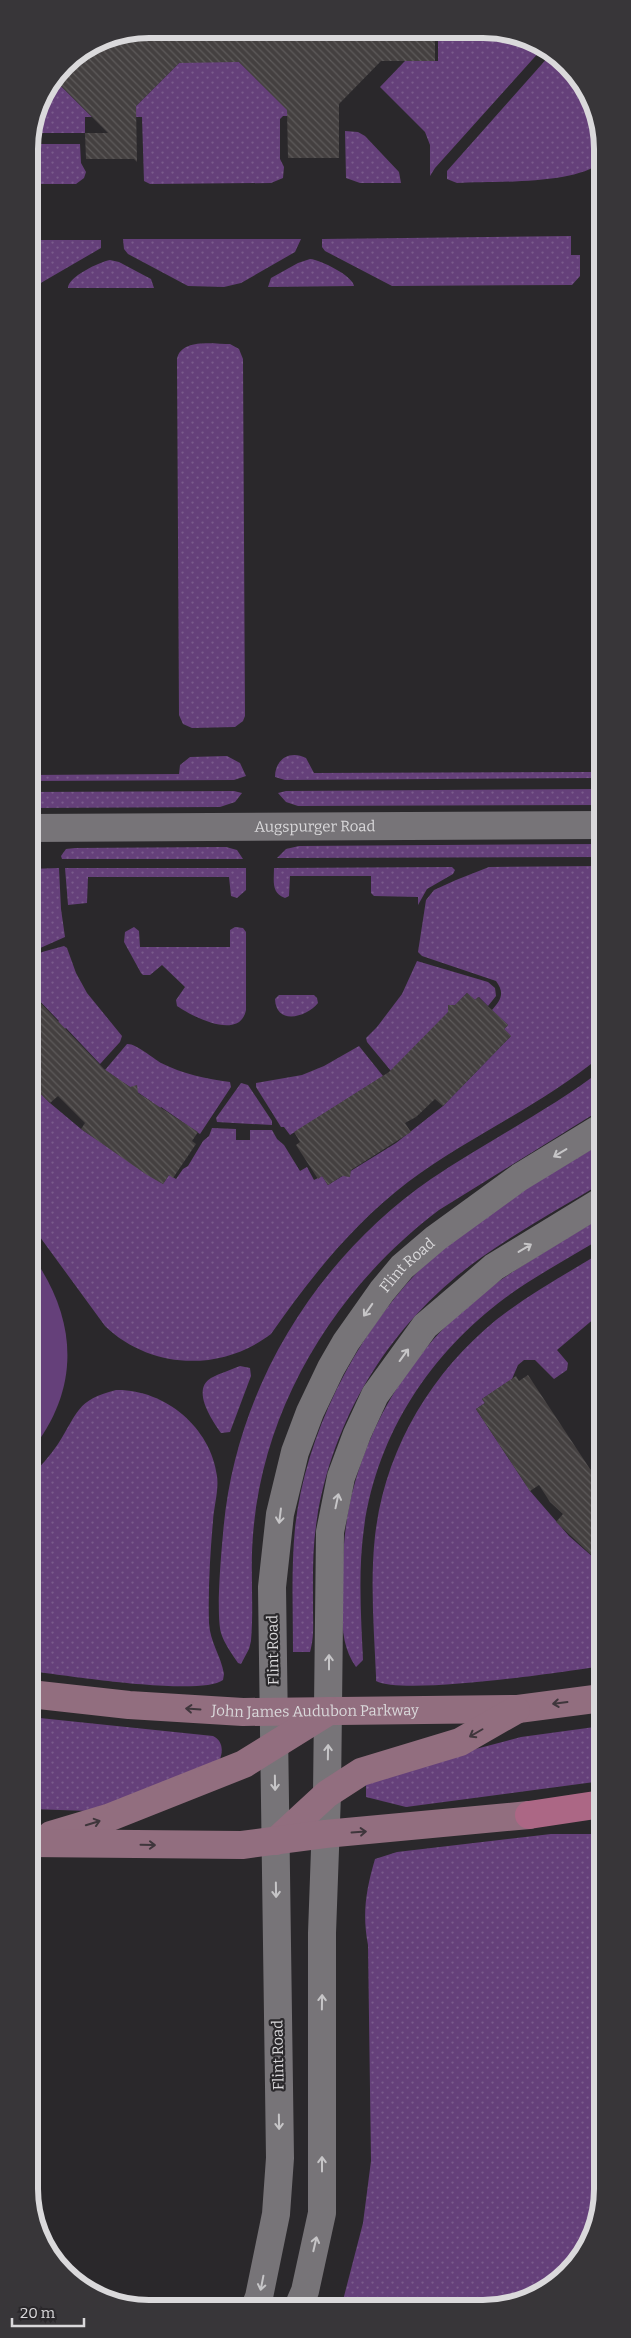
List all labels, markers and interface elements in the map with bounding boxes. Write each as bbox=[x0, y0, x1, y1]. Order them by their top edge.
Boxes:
street label: Augspurger Road bbox=[254, 817, 376, 836]
one-way arrow bbox=[553, 1148, 567, 1158]
street label: Flint Road bbox=[376, 1234, 438, 1296]
one-way arrow bbox=[517, 1243, 531, 1253]
one-way arrow bbox=[363, 1303, 373, 1317]
one-way arrow bbox=[399, 1348, 409, 1362]
one-way arrow bbox=[332, 1493, 342, 1509]
one-way arrow bbox=[275, 1508, 285, 1524]
street label: Flint Road bbox=[263, 1615, 283, 1685]
one-way arrow bbox=[324, 1655, 333, 1671]
one-way arrow bbox=[552, 1698, 568, 1708]
street label: John James Audubon Parkway bbox=[210, 1701, 419, 1721]
one-way arrow bbox=[185, 1705, 201, 1714]
one-way arrow bbox=[469, 1729, 483, 1739]
one-way arrow bbox=[323, 1744, 333, 1760]
one-way arrow bbox=[270, 1775, 280, 1791]
one-way arrow bbox=[85, 1817, 101, 1827]
one-way arrow bbox=[350, 1827, 366, 1836]
one-way arrow bbox=[140, 1840, 156, 1849]
one-way arrow bbox=[271, 1881, 281, 1897]
one-way arrow bbox=[317, 1994, 327, 2010]
street label: Flint Road bbox=[268, 2020, 288, 2090]
one-way arrow bbox=[274, 2114, 284, 2130]
one-way arrow bbox=[317, 2156, 327, 2172]
one-way arrow bbox=[311, 2236, 320, 2252]
one-way arrow bbox=[257, 2275, 266, 2291]
scale bar bbox=[12, 2296, 85, 2328]
text: 20 m bbox=[20, 2304, 56, 2322]

